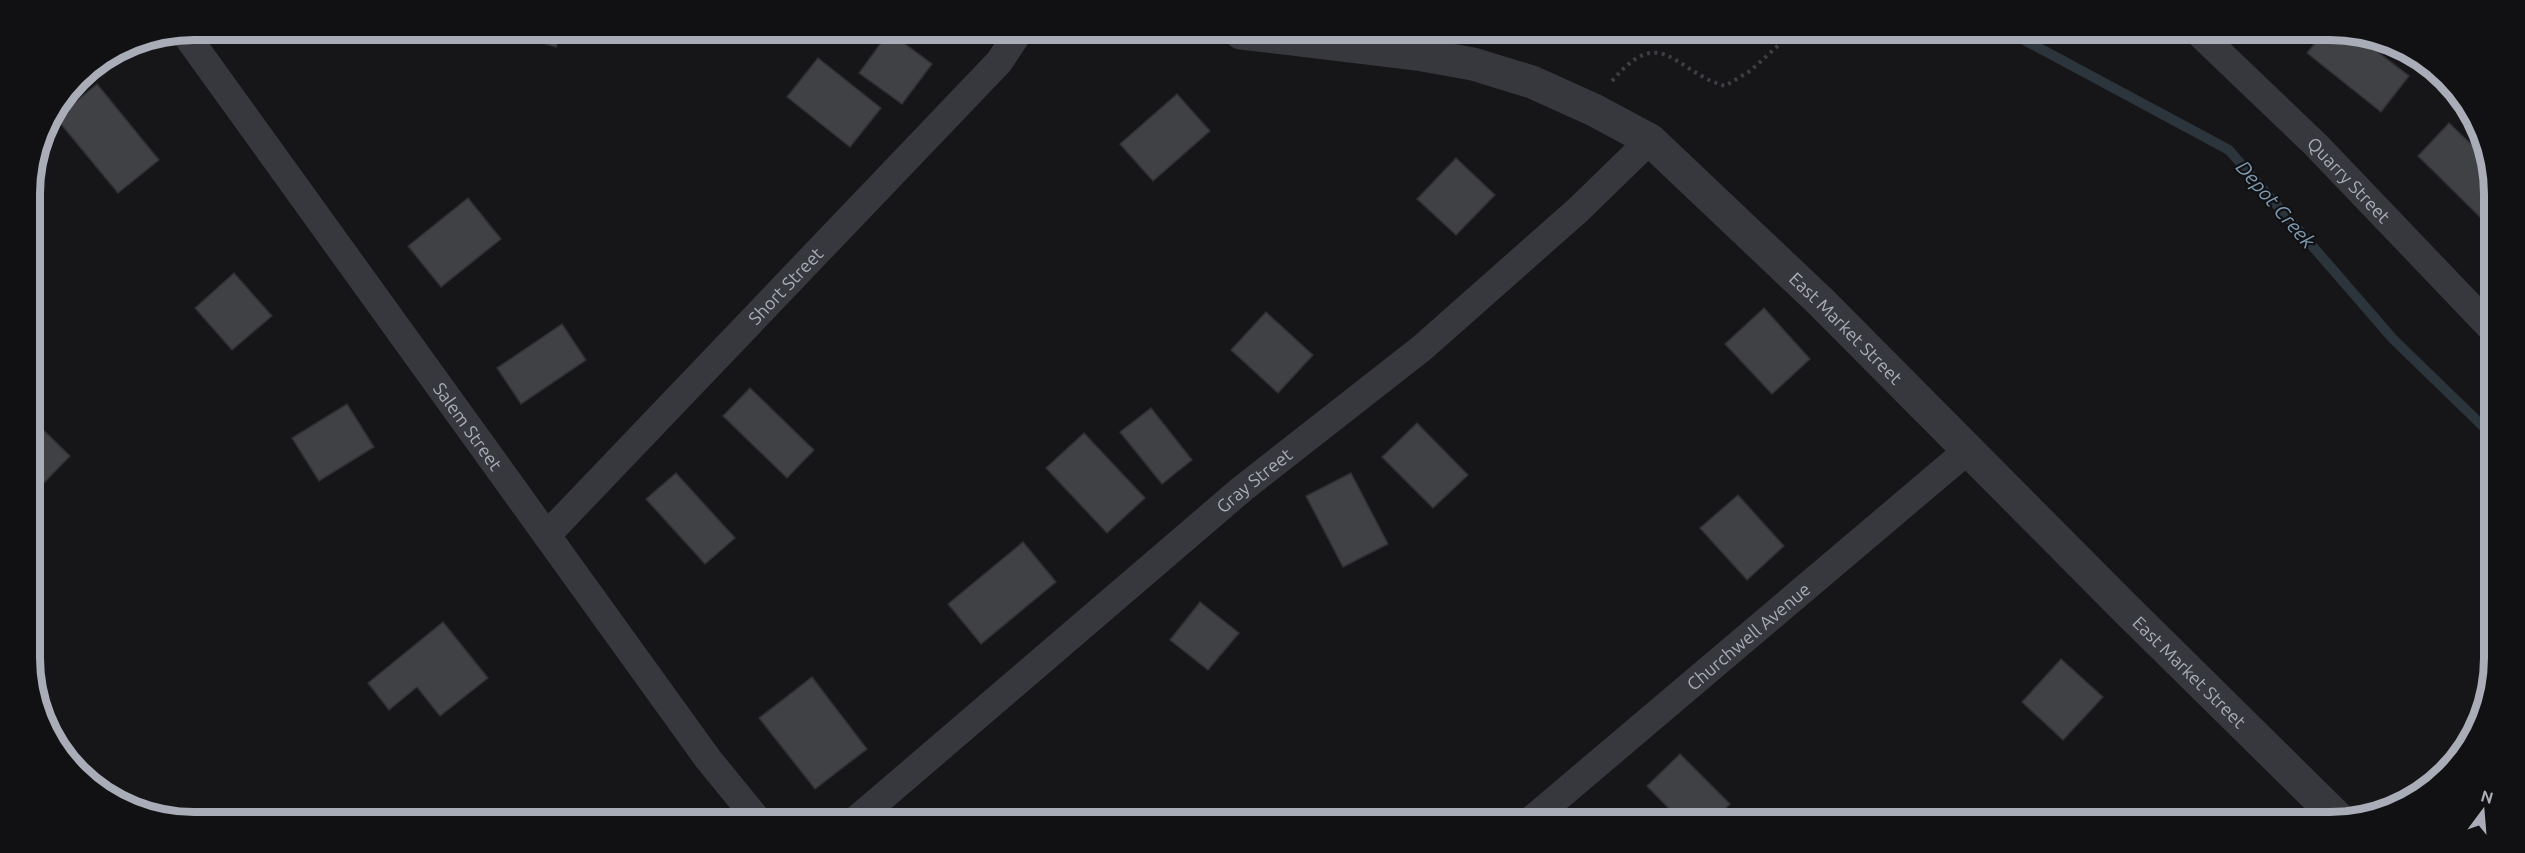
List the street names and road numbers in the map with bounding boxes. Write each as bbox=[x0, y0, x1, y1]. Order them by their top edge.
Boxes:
street label: Quarry Street bbox=[2303, 133, 2395, 226]
street label: Short Street bbox=[744, 243, 827, 328]
street label: East Market Street bbox=[1786, 268, 1906, 388]
street label: Salem Street bbox=[430, 379, 506, 474]
street label: Gray Street bbox=[1212, 444, 1296, 517]
street label: Churchwell Avenue bbox=[1683, 578, 1814, 694]
street label: East Market Street bbox=[2129, 612, 2250, 732]

